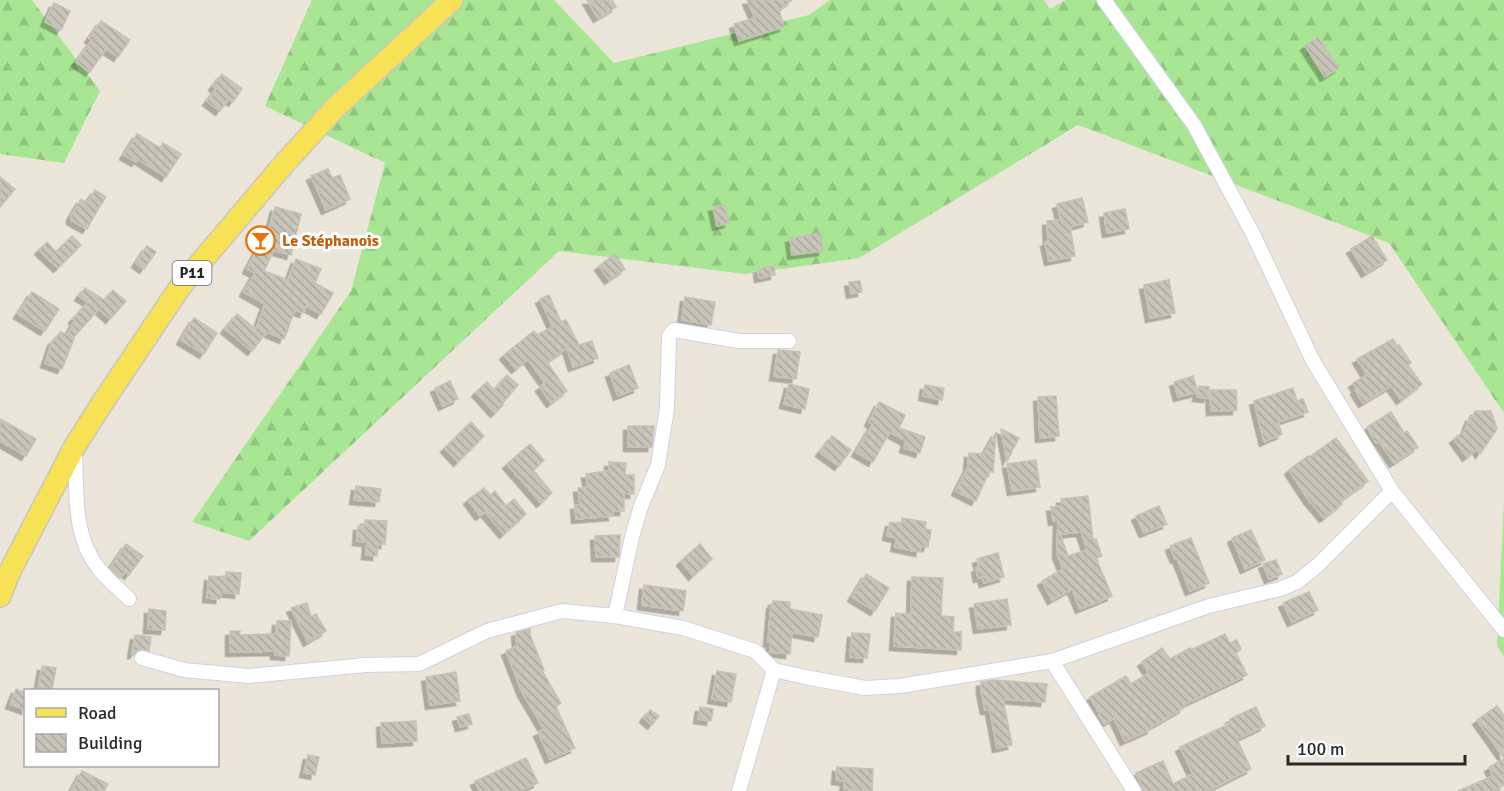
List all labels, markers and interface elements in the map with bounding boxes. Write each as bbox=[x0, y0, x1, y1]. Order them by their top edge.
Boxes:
bar icon: Le Stéphanois bbox=[245, 225, 277, 257]
place label: Le Stéphanois bbox=[282, 231, 379, 251]
road number: P11 bbox=[172, 261, 212, 285]
legend bbox=[24, 689, 219, 767]
text: Road bbox=[78, 702, 117, 724]
scale bar bbox=[1288, 728, 1465, 766]
text: Building bbox=[78, 732, 142, 754]
text: 100 m bbox=[1297, 738, 1344, 760]

